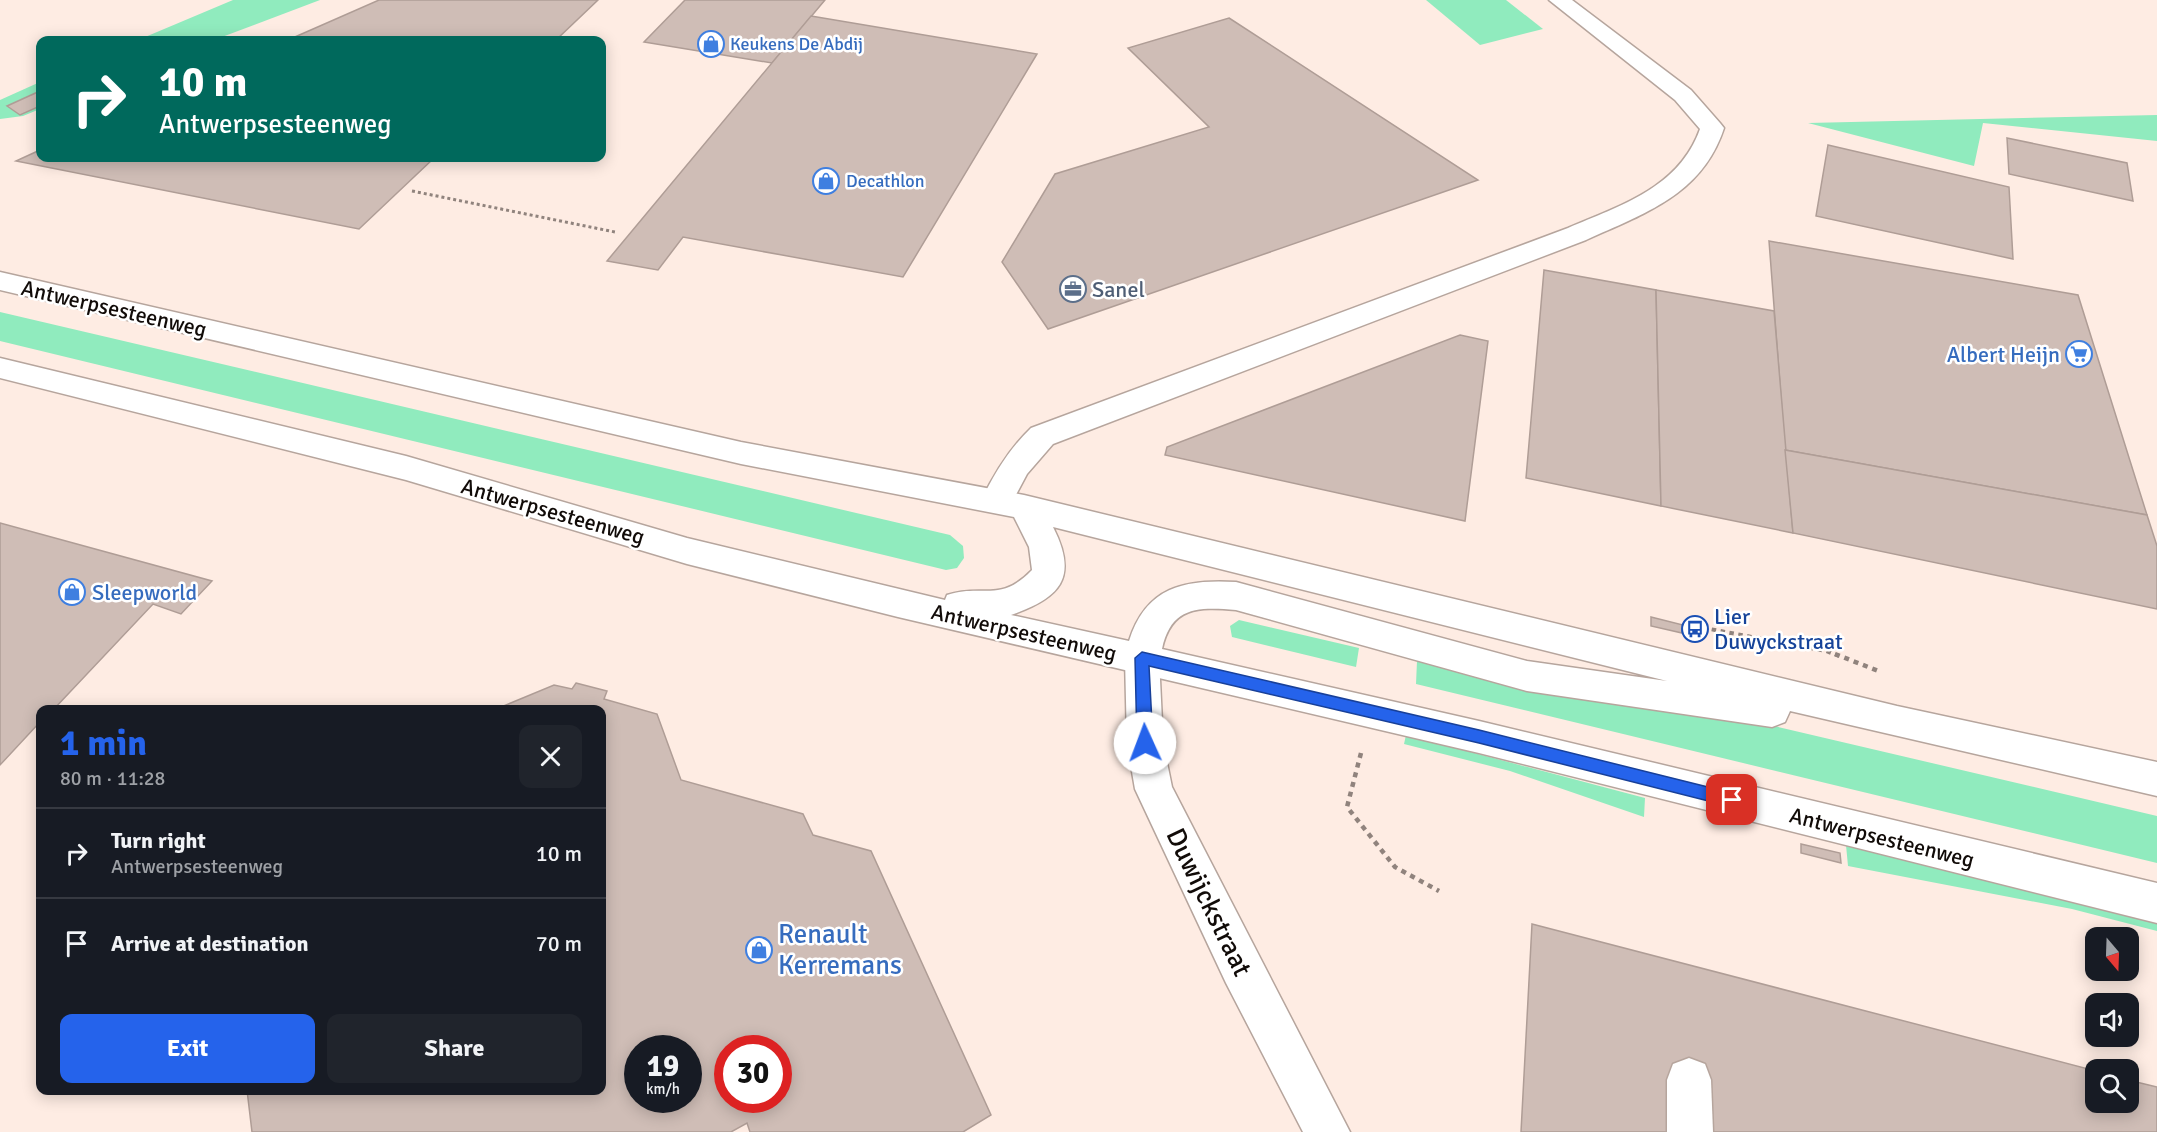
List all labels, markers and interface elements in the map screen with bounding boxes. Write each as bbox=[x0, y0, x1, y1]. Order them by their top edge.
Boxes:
shop icon: Keukens De Abdij bbox=[696, 29, 726, 59]
place label: Keukens De Abdij bbox=[730, 33, 863, 55]
text: 10 m bbox=[159, 57, 248, 108]
icon: right bbox=[60, 60, 138, 138]
text: Antwerpsesteenweg bbox=[159, 108, 391, 141]
shop icon: Decathlon bbox=[811, 166, 841, 196]
place label: Decathlon bbox=[846, 170, 924, 192]
street label: Antwerpsesteenweg bbox=[19, 274, 209, 343]
office icon: Sanel bbox=[1058, 274, 1088, 304]
place label: Sanel bbox=[1092, 276, 1145, 303]
supermarket icon: Albert Heijn bbox=[2064, 339, 2094, 369]
place label: Albert Heijn bbox=[1947, 341, 2060, 368]
street label: Antwerpsesteenweg bbox=[458, 472, 648, 551]
shop icon: Sleepworld bbox=[57, 577, 87, 607]
place label: Sleepworld bbox=[92, 579, 197, 606]
street label: Antwerpsesteenweg bbox=[929, 598, 1119, 667]
place label: Lier Duwyckstraat bbox=[1714, 603, 1843, 655]
bus stop icon: Lier Duwyckstraat bbox=[1680, 614, 1710, 644]
position arrow bbox=[1113, 711, 1177, 775]
text: 1 min bbox=[60, 721, 147, 766]
button: close bbox=[519, 725, 582, 788]
text: 80 m · 11:28 bbox=[60, 766, 165, 791]
pin bbox=[1706, 774, 1757, 825]
icon: arrive bbox=[1715, 783, 1748, 816]
street label: Antwerpsesteenweg bbox=[1787, 801, 1977, 873]
street label: Duwijckstraat bbox=[1158, 823, 1259, 982]
text: Turn right bbox=[111, 827, 206, 854]
icon: right bbox=[60, 837, 93, 870]
text: 10 m bbox=[536, 840, 582, 867]
text: Antwerpsesteenweg bbox=[111, 854, 283, 879]
place label: Renault Kerremans bbox=[778, 918, 902, 982]
icon: arrive bbox=[60, 927, 93, 960]
north arrow bbox=[2085, 927, 2139, 981]
map controls bbox=[2085, 927, 2139, 1113]
text: Arrive at destination bbox=[111, 930, 308, 957]
text: 70 m bbox=[536, 930, 582, 957]
shop icon: Renault Kerremans bbox=[744, 935, 774, 965]
button: sound bbox=[2085, 993, 2139, 1047]
button: Exit bbox=[60, 1014, 315, 1083]
button: Share bbox=[327, 1014, 582, 1083]
speed limit sign: 30 bbox=[714, 1035, 792, 1113]
text: 19 bbox=[647, 1048, 679, 1085]
button: search bbox=[2085, 1059, 2139, 1113]
text: km/h bbox=[646, 1080, 680, 1098]

